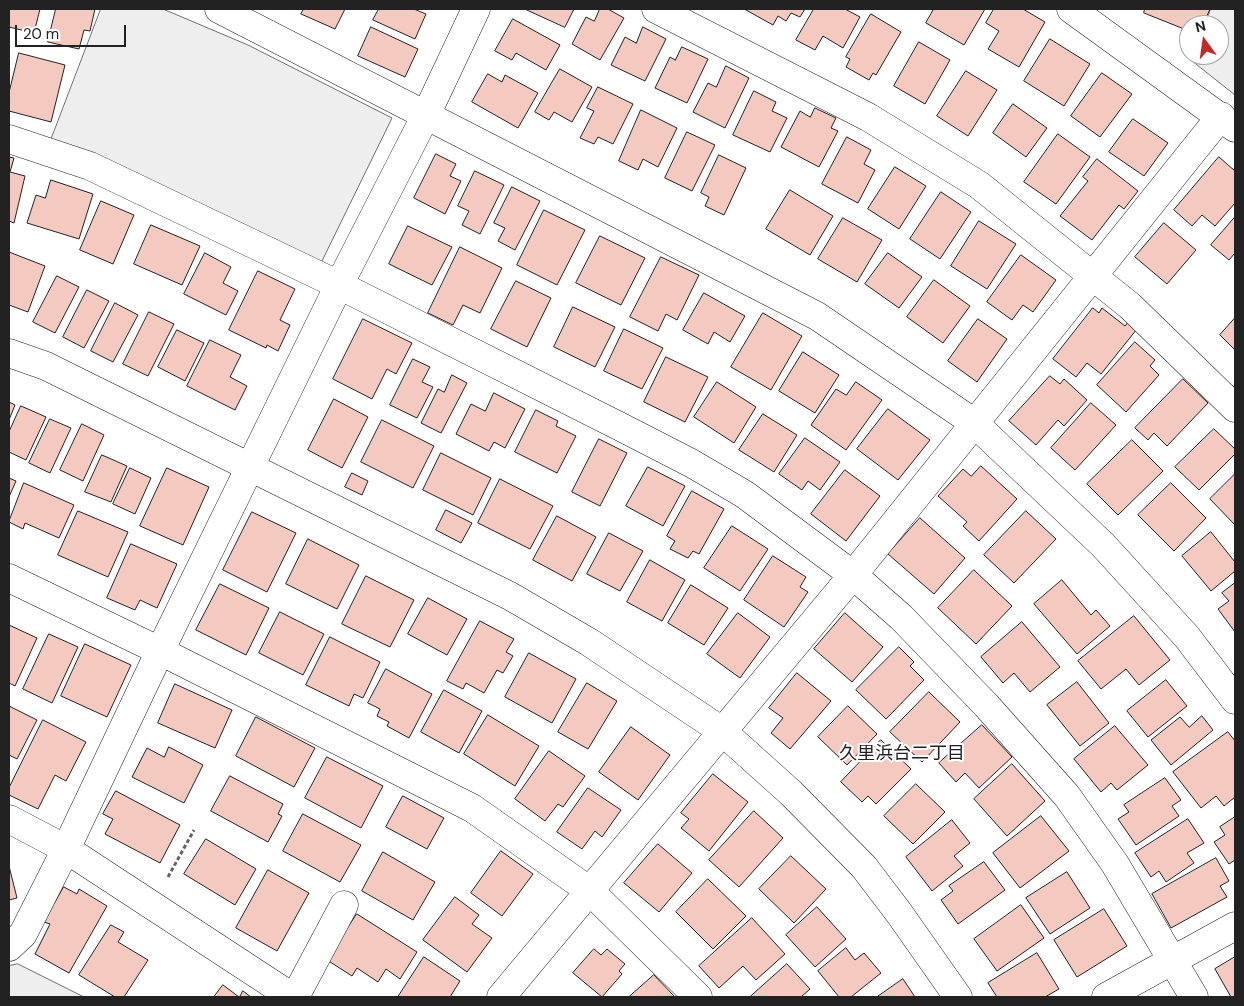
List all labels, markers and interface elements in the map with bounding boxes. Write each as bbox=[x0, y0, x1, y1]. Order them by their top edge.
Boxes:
scale bar bbox=[18, 15, 129, 47]
north arrow bbox=[1179, 15, 1229, 65]
text: N bbox=[1193, 16, 1208, 36]
text: 20 m bbox=[23, 24, 59, 44]
district label: 久里浜台二丁目 bbox=[839, 743, 965, 765]

